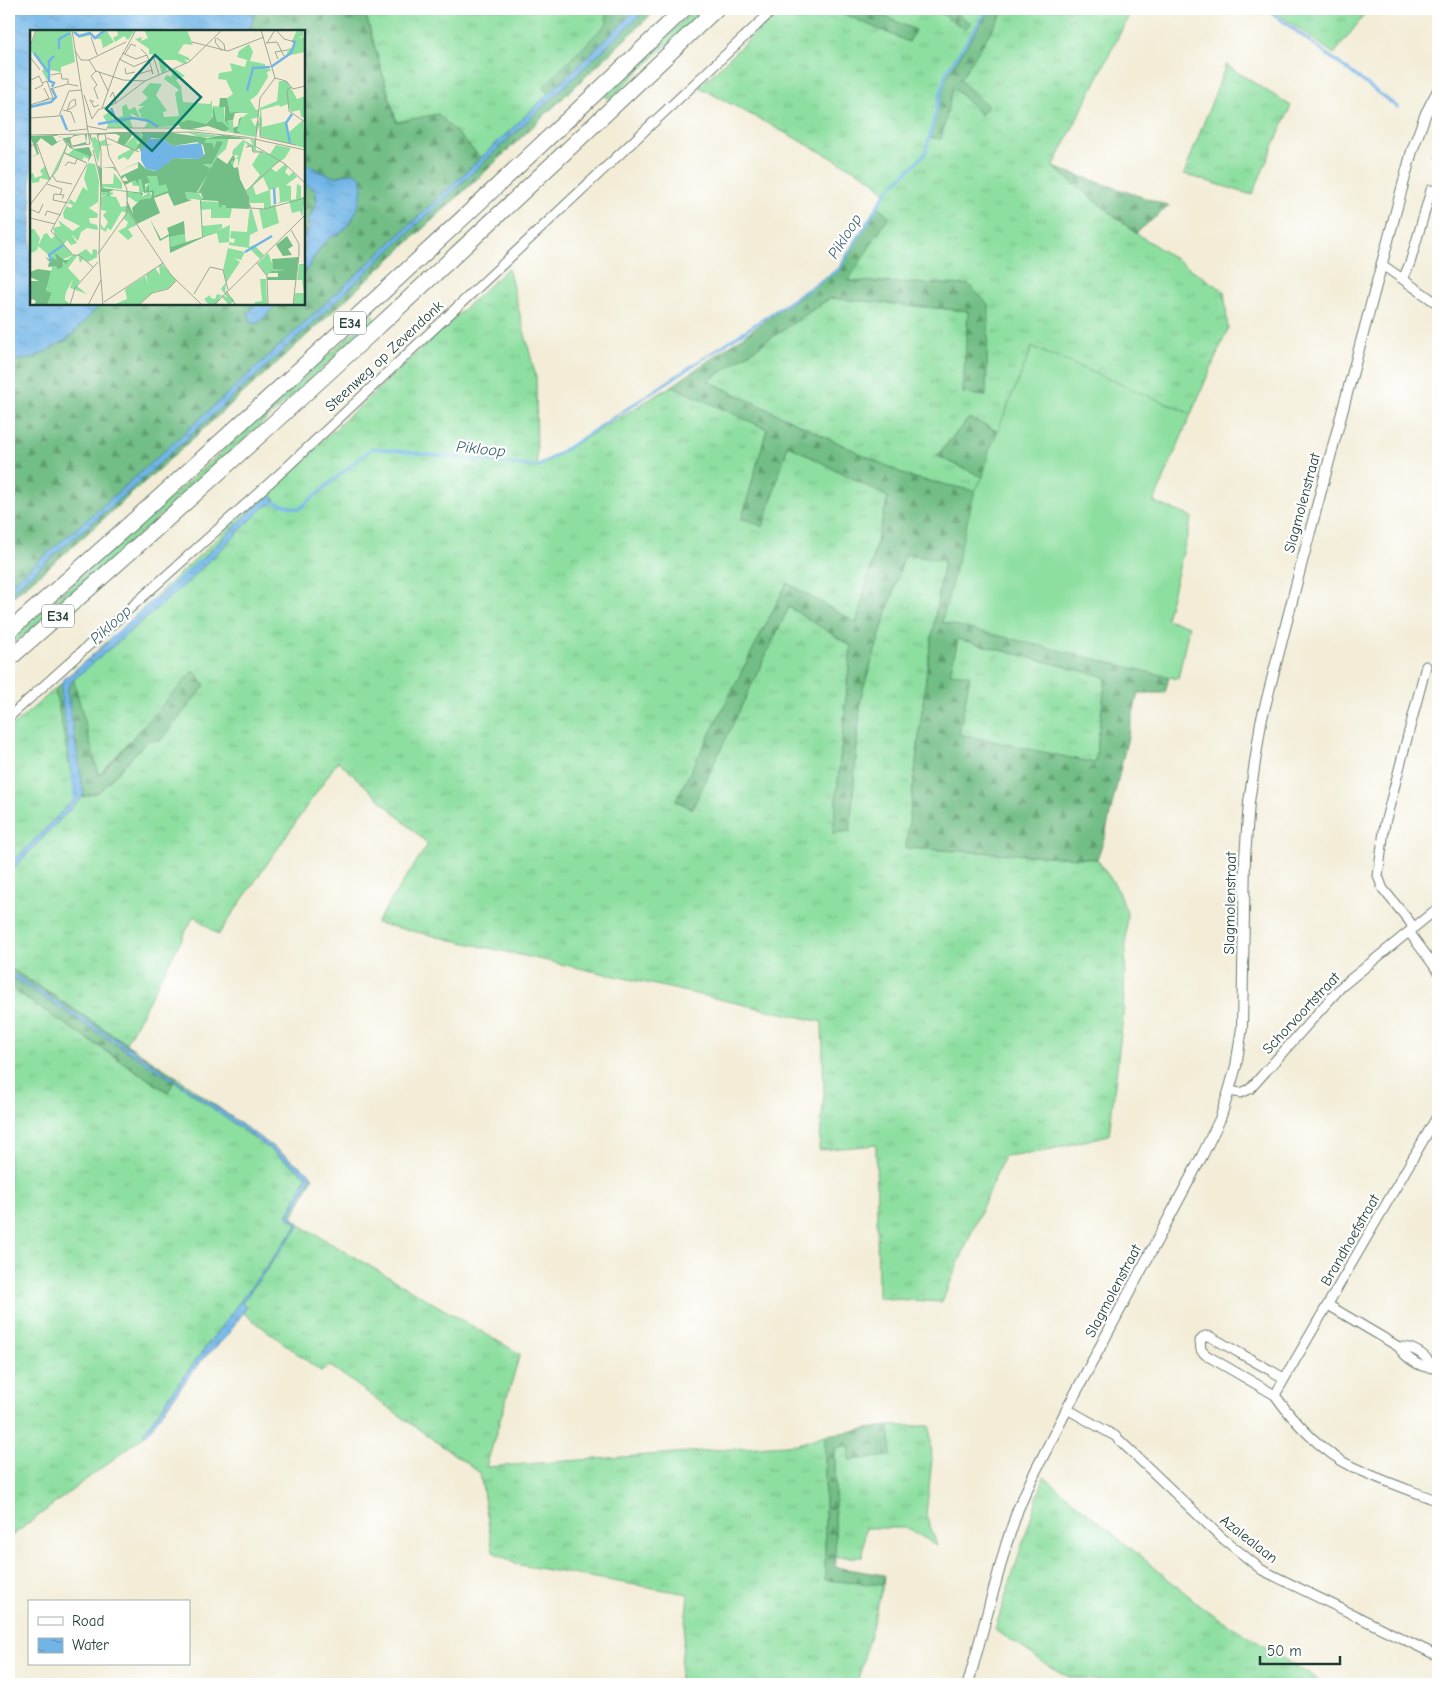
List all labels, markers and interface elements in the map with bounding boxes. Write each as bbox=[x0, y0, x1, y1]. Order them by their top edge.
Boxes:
inset map bbox=[30, 30, 305, 305]
water label: Pikloop bbox=[824, 211, 866, 262]
street label: Steenweg op Zevendonk bbox=[321, 296, 447, 415]
road number: E34 bbox=[334, 312, 366, 334]
water label: Pikloop bbox=[455, 437, 506, 461]
street label: Slagmolenstraat bbox=[1280, 450, 1324, 555]
water label: Pikloop bbox=[86, 602, 135, 648]
road number: E34 bbox=[42, 604, 74, 628]
street label: Slagmolenstraat bbox=[1220, 851, 1240, 954]
street label: Schorvoortstraat bbox=[1258, 968, 1344, 1058]
street label: Brandhoefstraat bbox=[1317, 1190, 1384, 1289]
street label: Slagmolenstraat bbox=[1081, 1241, 1145, 1341]
street label: Azalealaan bbox=[1217, 1511, 1281, 1567]
legend bbox=[28, 1600, 190, 1666]
text: Road bbox=[72, 1612, 104, 1630]
scale bar bbox=[1260, 1633, 1340, 1665]
text: Water bbox=[72, 1636, 109, 1654]
text: 50 m bbox=[1267, 1642, 1302, 1660]

